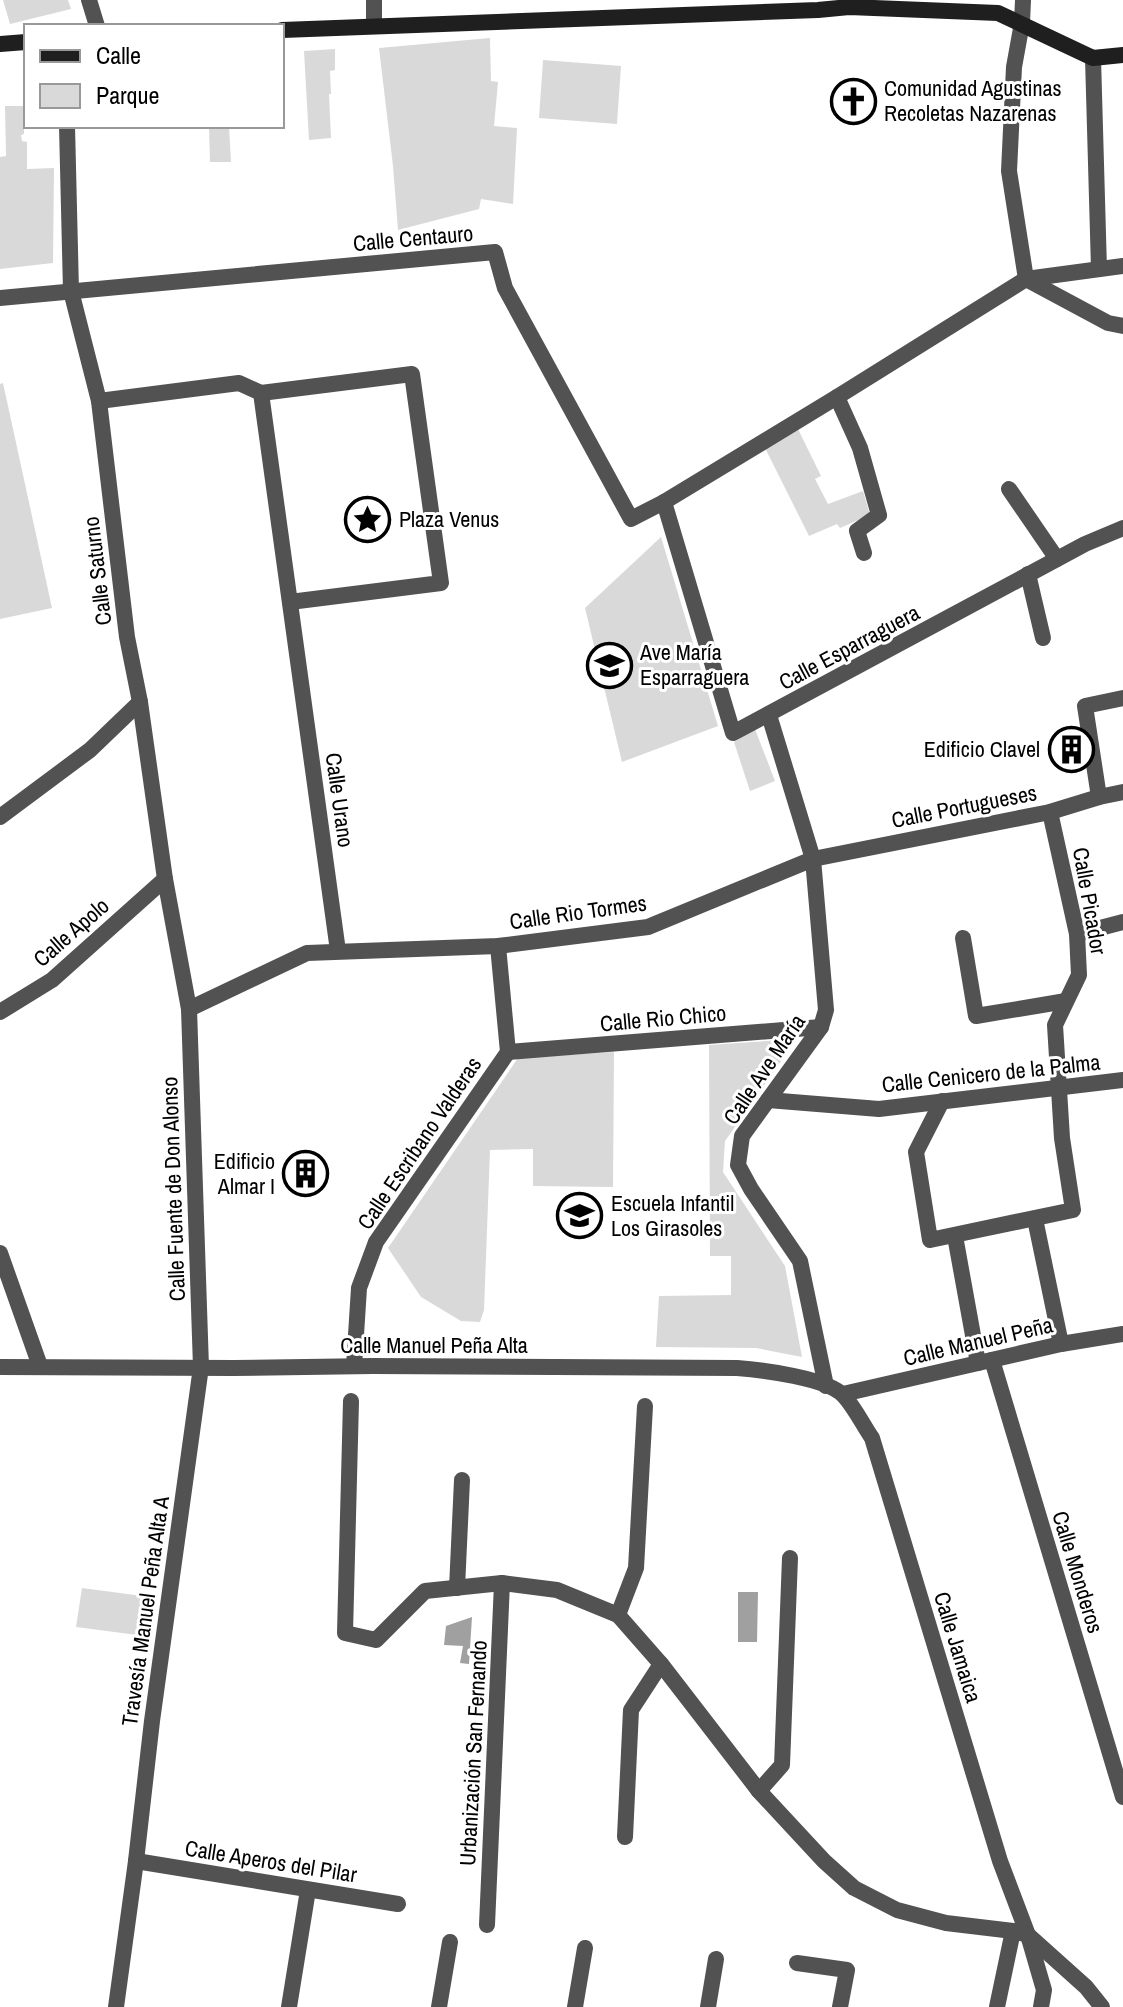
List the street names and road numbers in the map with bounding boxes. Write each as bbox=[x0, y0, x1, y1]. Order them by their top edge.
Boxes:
street label: Calle Centauro bbox=[352, 218, 474, 258]
street label: Calle Saturno bbox=[75, 515, 119, 627]
street label: Calle Esparraguera bbox=[773, 597, 925, 697]
street label: Calle Urano bbox=[319, 751, 361, 849]
street label: Calle Portugueses bbox=[889, 777, 1039, 835]
street label: Calle Picador bbox=[1066, 845, 1114, 957]
street label: Calle Rio Tormes bbox=[508, 888, 648, 936]
street label: Calle Apolo bbox=[27, 891, 115, 973]
street label: Calle Rio Chico bbox=[599, 998, 727, 1038]
street label: Calle Ave María bbox=[716, 1008, 812, 1130]
street label: Calle Cenicero de la Palma bbox=[880, 1047, 1102, 1099]
street label: Calle Escribano Valderas bbox=[350, 1051, 488, 1235]
street label: Calle Fuente de Don Alonso bbox=[154, 1076, 192, 1302]
street label: Calle Manuel Peña bbox=[900, 1309, 1056, 1373]
street label: Calle Manuel Peña Alta bbox=[340, 1330, 528, 1360]
street label: Travesía Manuel Peña Alta A bbox=[114, 1493, 176, 1728]
street label: Calle Monderos bbox=[1045, 1507, 1111, 1637]
street label: Calle Jamaica bbox=[927, 1588, 989, 1706]
street label: Urbanización San Fernando bbox=[452, 1639, 494, 1867]
street label: Calle Aperos del Pilar bbox=[183, 1833, 359, 1889]

